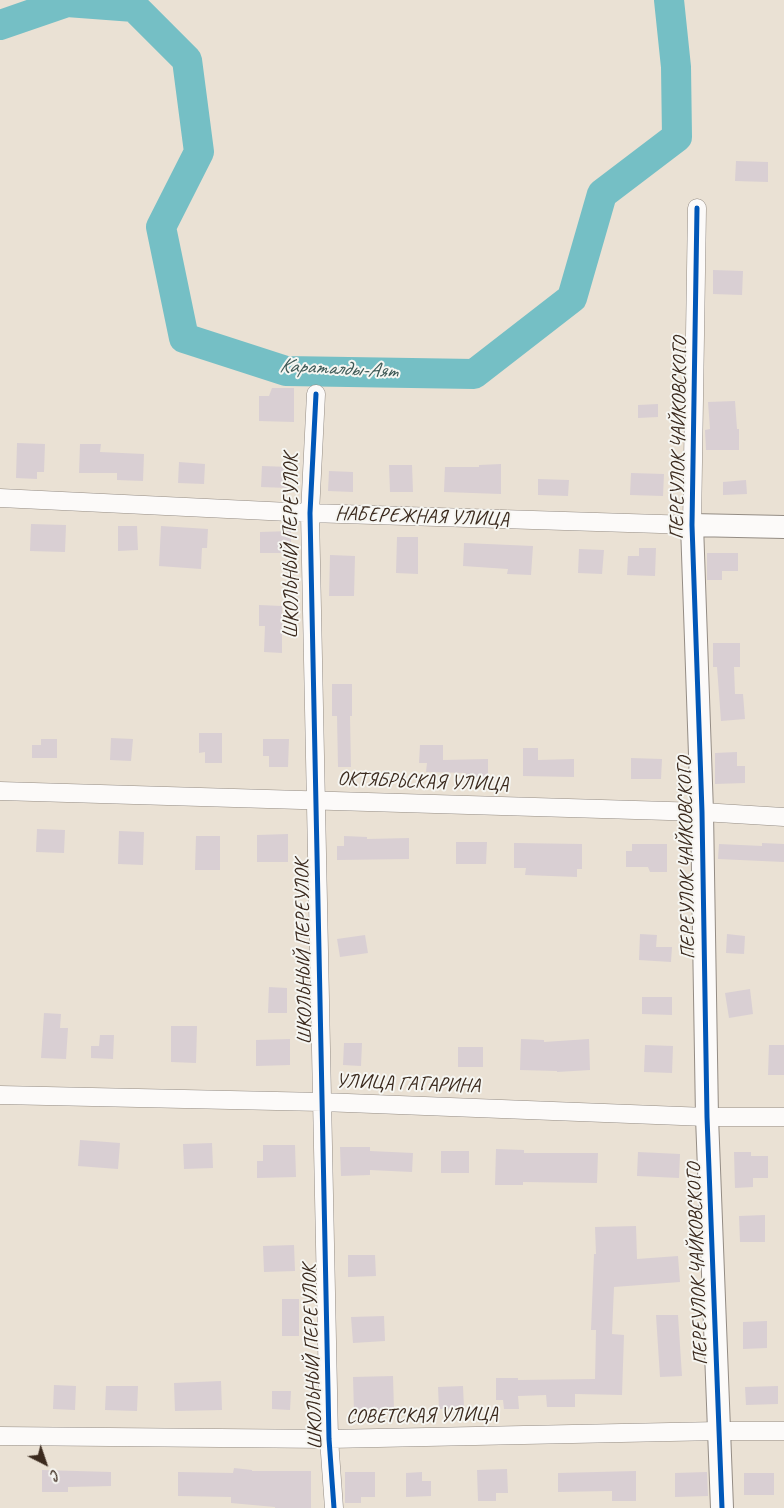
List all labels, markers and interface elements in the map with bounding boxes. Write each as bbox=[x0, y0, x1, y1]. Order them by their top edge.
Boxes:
street label: ПЕРЕУЛОК ЧАЙКОВСКОГО bbox=[665, 336, 693, 540]
water label: Караталды-Аят bbox=[279, 353, 397, 385]
street label: ШКОЛЬНЫЙ ПЕРЕУЛОК bbox=[280, 453, 304, 639]
street label: НАБЕРЕЖНАЯ УЛИЦА bbox=[335, 502, 509, 532]
street label: ПЕРЕУЛОК ЧАЙКОВСКОГО bbox=[673, 756, 701, 960]
street label: ОКТЯБРЬСКАЯ УЛИЦА bbox=[337, 767, 509, 797]
street label: ШКОЛЬНЫЙ ПЕРЕУЛОК bbox=[290, 859, 318, 1045]
street label: УЛИЦА ГАГАРИНА bbox=[336, 1069, 480, 1099]
street label: ПЕРЕУЛОК ЧАЙКОВСКОГО bbox=[682, 1162, 714, 1366]
street label: ШКОЛЬНЫЙ ПЕРЕУЛОК bbox=[298, 1264, 328, 1450]
street label: СОВЕТСКАЯ УЛИЦА bbox=[346, 1403, 498, 1429]
north arrow bbox=[20, 1438, 70, 1488]
text: С bbox=[47, 1466, 63, 1483]

